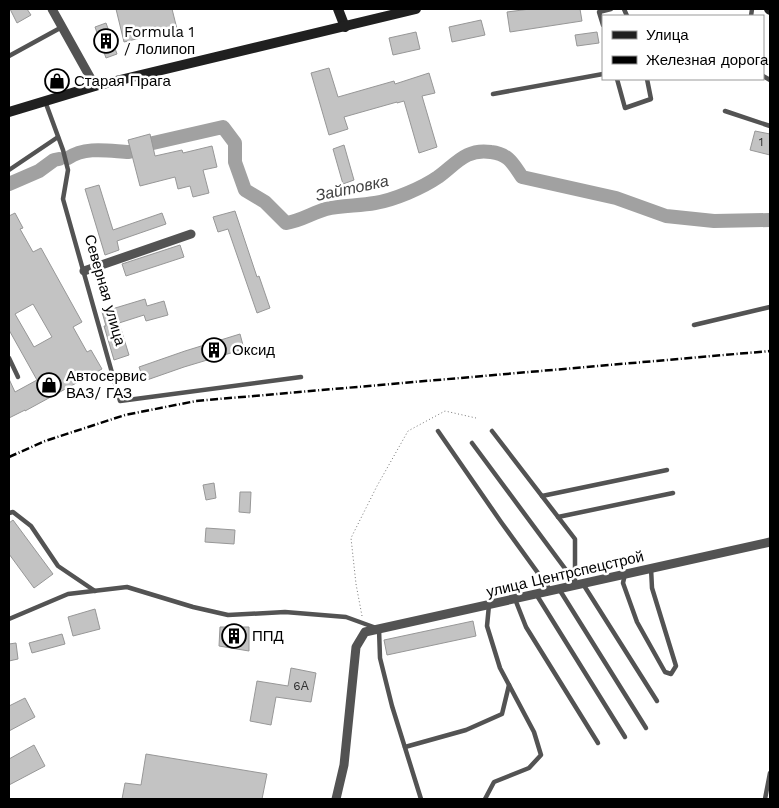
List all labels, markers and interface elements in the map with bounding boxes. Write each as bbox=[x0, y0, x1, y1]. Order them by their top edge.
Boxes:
legend bbox=[602, 15, 764, 80]
place label: Formula 1 / Лолипоп bbox=[124, 23, 195, 58]
text: Улица bbox=[646, 26, 689, 44]
building icon: Formula 1 / Лолипоп bbox=[93, 28, 119, 54]
text: Железная дорога bbox=[646, 51, 769, 69]
shop icon: Старая Прага bbox=[44, 68, 70, 94]
place label: Старая Прага bbox=[74, 72, 171, 90]
house number: 1 bbox=[759, 135, 763, 149]
water label: Зайтовка bbox=[314, 171, 390, 205]
street label: Северная улица bbox=[81, 232, 130, 348]
building icon: Оксид bbox=[201, 337, 227, 363]
place label: Оксид bbox=[232, 341, 275, 359]
place label: Автосервис ВАЗ/ ГАЗ bbox=[66, 367, 147, 402]
shop icon: Автосервис ВАЗ/ ГАЗ bbox=[36, 372, 62, 398]
street label: улица Центрспецстрой bbox=[484, 547, 646, 601]
building icon: ППД bbox=[221, 623, 247, 649]
place label: ППД bbox=[252, 627, 284, 645]
house number: 6А bbox=[293, 679, 309, 693]

